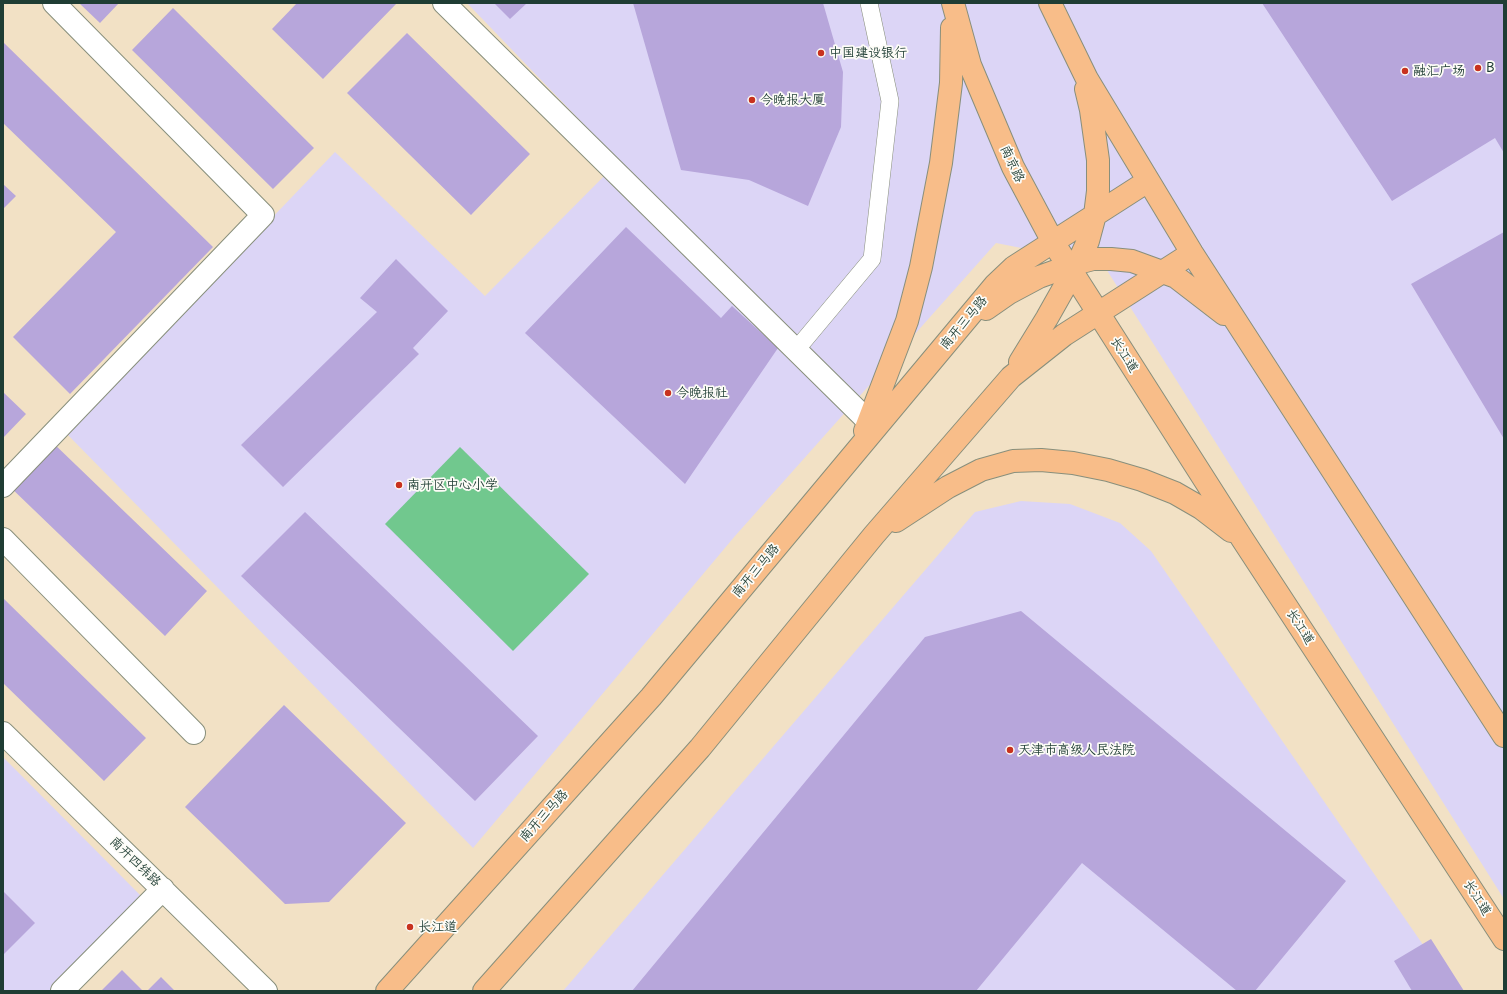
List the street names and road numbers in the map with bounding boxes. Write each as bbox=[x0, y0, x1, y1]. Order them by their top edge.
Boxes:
street label: 南京路 bbox=[997, 143, 1027, 185]
street label: 南开三马路 bbox=[937, 293, 991, 353]
street label: 长江道 bbox=[1107, 334, 1141, 376]
street label: 南开三马路 bbox=[729, 541, 783, 601]
street label: 长江道 bbox=[1283, 606, 1317, 648]
street label: 南开三马路 bbox=[516, 787, 572, 845]
street label: 南开四纬路 bbox=[106, 834, 164, 890]
street label: 长江道 bbox=[1460, 877, 1494, 919]

